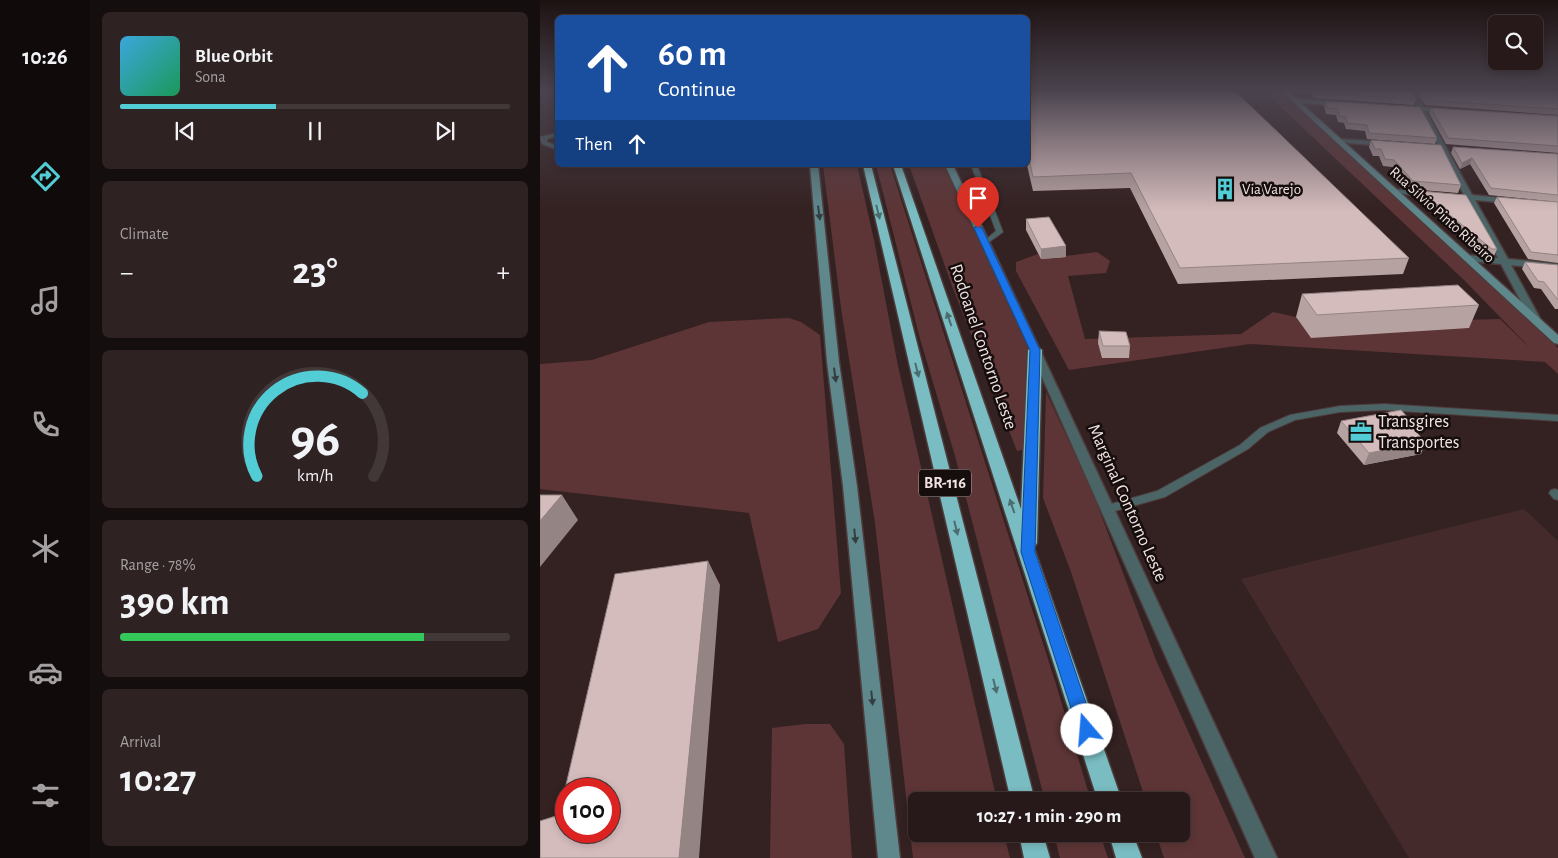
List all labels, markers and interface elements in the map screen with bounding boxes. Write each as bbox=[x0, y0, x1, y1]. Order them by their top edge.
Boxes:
map controls bbox=[1488, 15, 1543, 70]
button: search bbox=[1488, 15, 1543, 70]
icon: ahead bbox=[575, 35, 640, 100]
text: 60 m bbox=[658, 37, 727, 72]
text: 10:26 bbox=[22, 46, 68, 68]
text: Blue Orbit bbox=[195, 47, 273, 66]
text: Sona bbox=[195, 69, 226, 85]
text: Continue bbox=[658, 78, 736, 100]
icon: previous bbox=[171, 117, 199, 145]
icon: pause bbox=[301, 117, 329, 145]
icon: next bbox=[431, 117, 459, 145]
icon: ahead bbox=[623, 130, 651, 158]
text: Then bbox=[575, 135, 613, 154]
icon: directions bbox=[28, 159, 63, 194]
street label: Rua Sílvio Pinto Ribeiro bbox=[1387, 164, 1497, 266]
building icon: Via Varejo bbox=[1212, 176, 1238, 202]
pin bbox=[957, 177, 999, 228]
place label: Via Varejo bbox=[1242, 182, 1301, 197]
icon: arrive bbox=[964, 184, 992, 212]
one-way arrow bbox=[874, 205, 882, 220]
one-way arrow bbox=[815, 206, 823, 222]
text: Climate bbox=[120, 226, 169, 242]
text: 23° bbox=[292, 253, 338, 291]
text: − bbox=[120, 259, 133, 287]
text: + bbox=[497, 259, 510, 287]
street label: Rodoanel Contorno Leste bbox=[946, 262, 1020, 432]
icon: music bbox=[28, 283, 63, 318]
one-way arrow bbox=[944, 311, 952, 326]
one-way arrow bbox=[913, 363, 921, 378]
one-way arrow bbox=[831, 367, 839, 383]
icon: phone bbox=[28, 407, 63, 442]
text: 96 bbox=[290, 413, 340, 465]
place label: Transgires Transportes bbox=[1378, 413, 1459, 452]
office icon: Transgires Transportes bbox=[1348, 419, 1374, 445]
street label: Marginal Contorno Leste bbox=[1084, 422, 1170, 584]
text: km/h bbox=[297, 467, 333, 485]
road number: BR-116 bbox=[919, 469, 971, 496]
one-way arrow bbox=[1008, 498, 1016, 513]
one-way arrow bbox=[952, 520, 960, 535]
one-way arrow bbox=[852, 529, 860, 545]
icon: climate bbox=[28, 531, 63, 566]
text: Range · 78% bbox=[120, 557, 196, 573]
text: 390 km bbox=[120, 584, 230, 622]
icon: car bbox=[28, 655, 63, 690]
one-way arrow bbox=[991, 678, 999, 693]
one-way arrow bbox=[868, 690, 876, 706]
position arrow bbox=[1060, 703, 1112, 755]
text: Arrival bbox=[120, 734, 161, 750]
text: 10:27 bbox=[120, 761, 197, 799]
icon: filters bbox=[28, 778, 63, 813]
speed limit sign: 100 bbox=[555, 778, 620, 843]
text: 10:27 · 1 min · 290 m bbox=[977, 807, 1121, 826]

